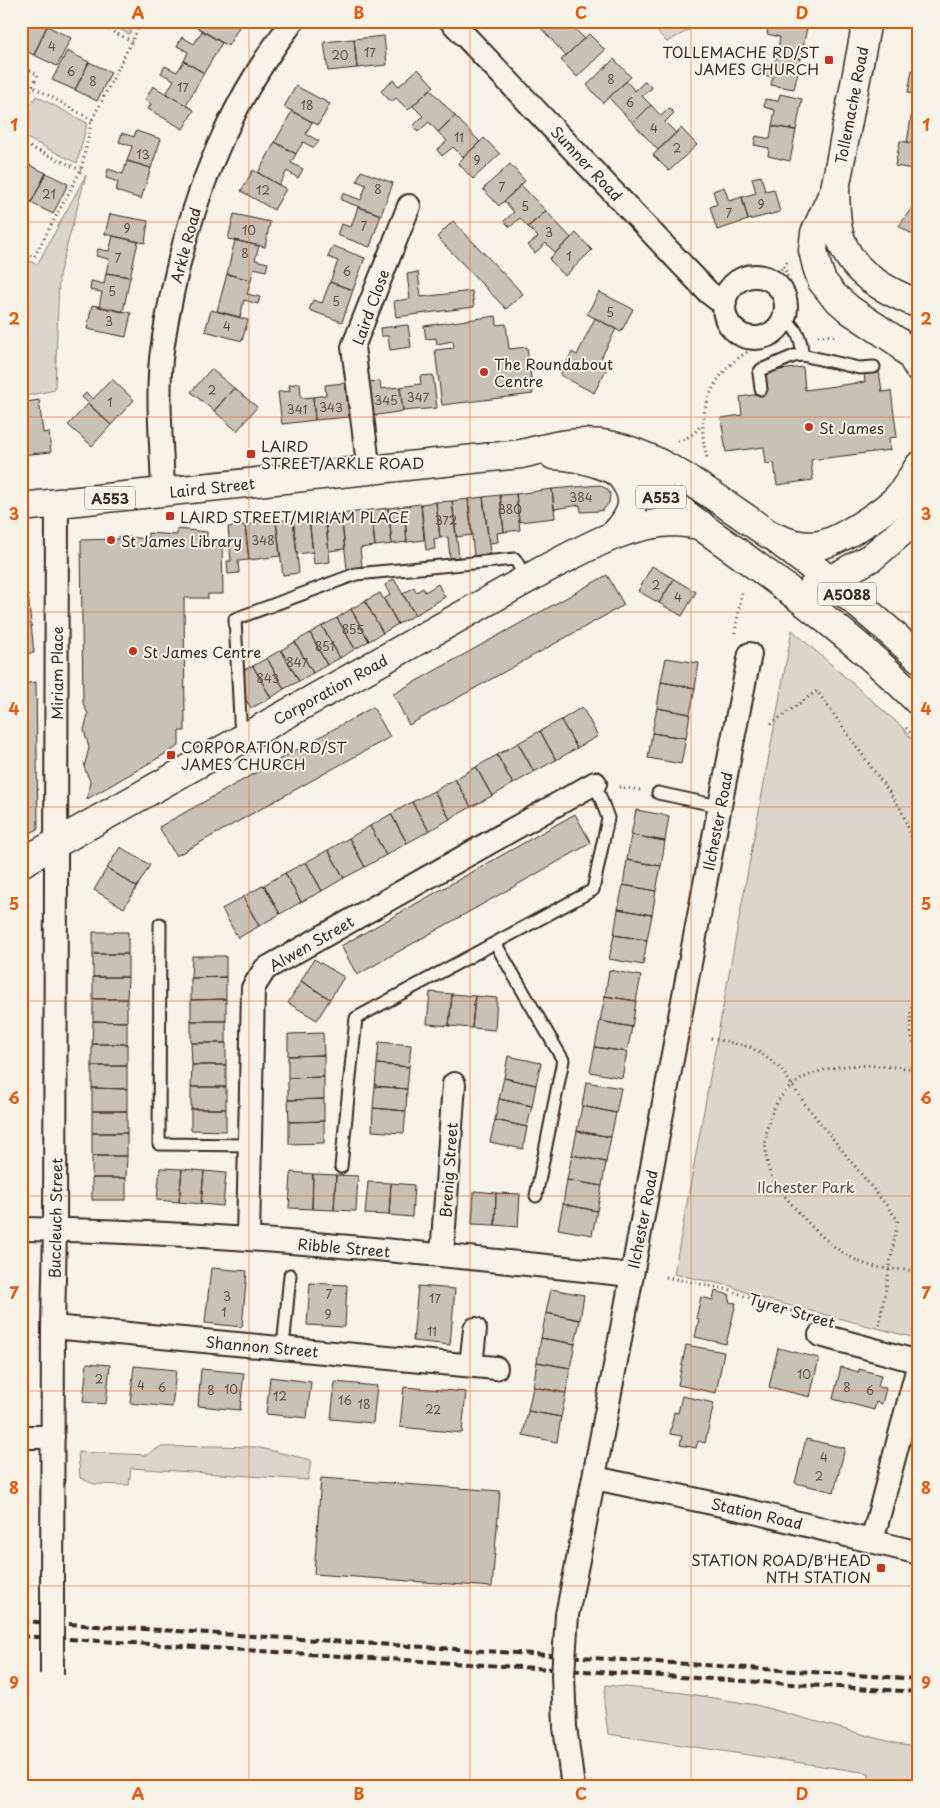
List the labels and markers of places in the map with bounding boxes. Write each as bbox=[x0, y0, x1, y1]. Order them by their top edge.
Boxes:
place label: TOLLEMACHE RD/ST JAMES CHURCH bbox=[662, 40, 820, 80]
marker: TOLLEMACHE RD/ST JAMES CHURCH bbox=[823, 54, 835, 66]
place label: The Roundabout Centre bbox=[494, 352, 613, 392]
marker: The Roundabout Centre bbox=[478, 366, 490, 378]
place label: St James bbox=[819, 416, 884, 439]
marker: St James bbox=[803, 421, 815, 433]
place label: LAIRD STREET/ARKLE ROAD bbox=[261, 434, 424, 474]
marker: LAIRD STREET/ARKLE ROAD bbox=[245, 448, 257, 460]
place label: LAIRD STREET/MIRIAM PLACE bbox=[180, 505, 409, 528]
marker: LAIRD STREET/MIRIAM PLACE bbox=[164, 510, 176, 522]
place label: St James Library bbox=[121, 529, 242, 552]
marker: St James Library bbox=[105, 534, 117, 546]
place label: St James Centre bbox=[143, 640, 261, 663]
marker: St James Centre bbox=[127, 645, 139, 657]
place label: CORPORATION RD/ST JAMES CHURCH bbox=[181, 735, 347, 775]
marker: CORPORATION RD/ST JAMES CHURCH bbox=[165, 749, 177, 761]
place label: STATION ROAD/B'HEAD NTH STATION bbox=[691, 1548, 871, 1588]
marker: STATION ROAD/B'HEAD NTH STATION bbox=[875, 1562, 887, 1574]

